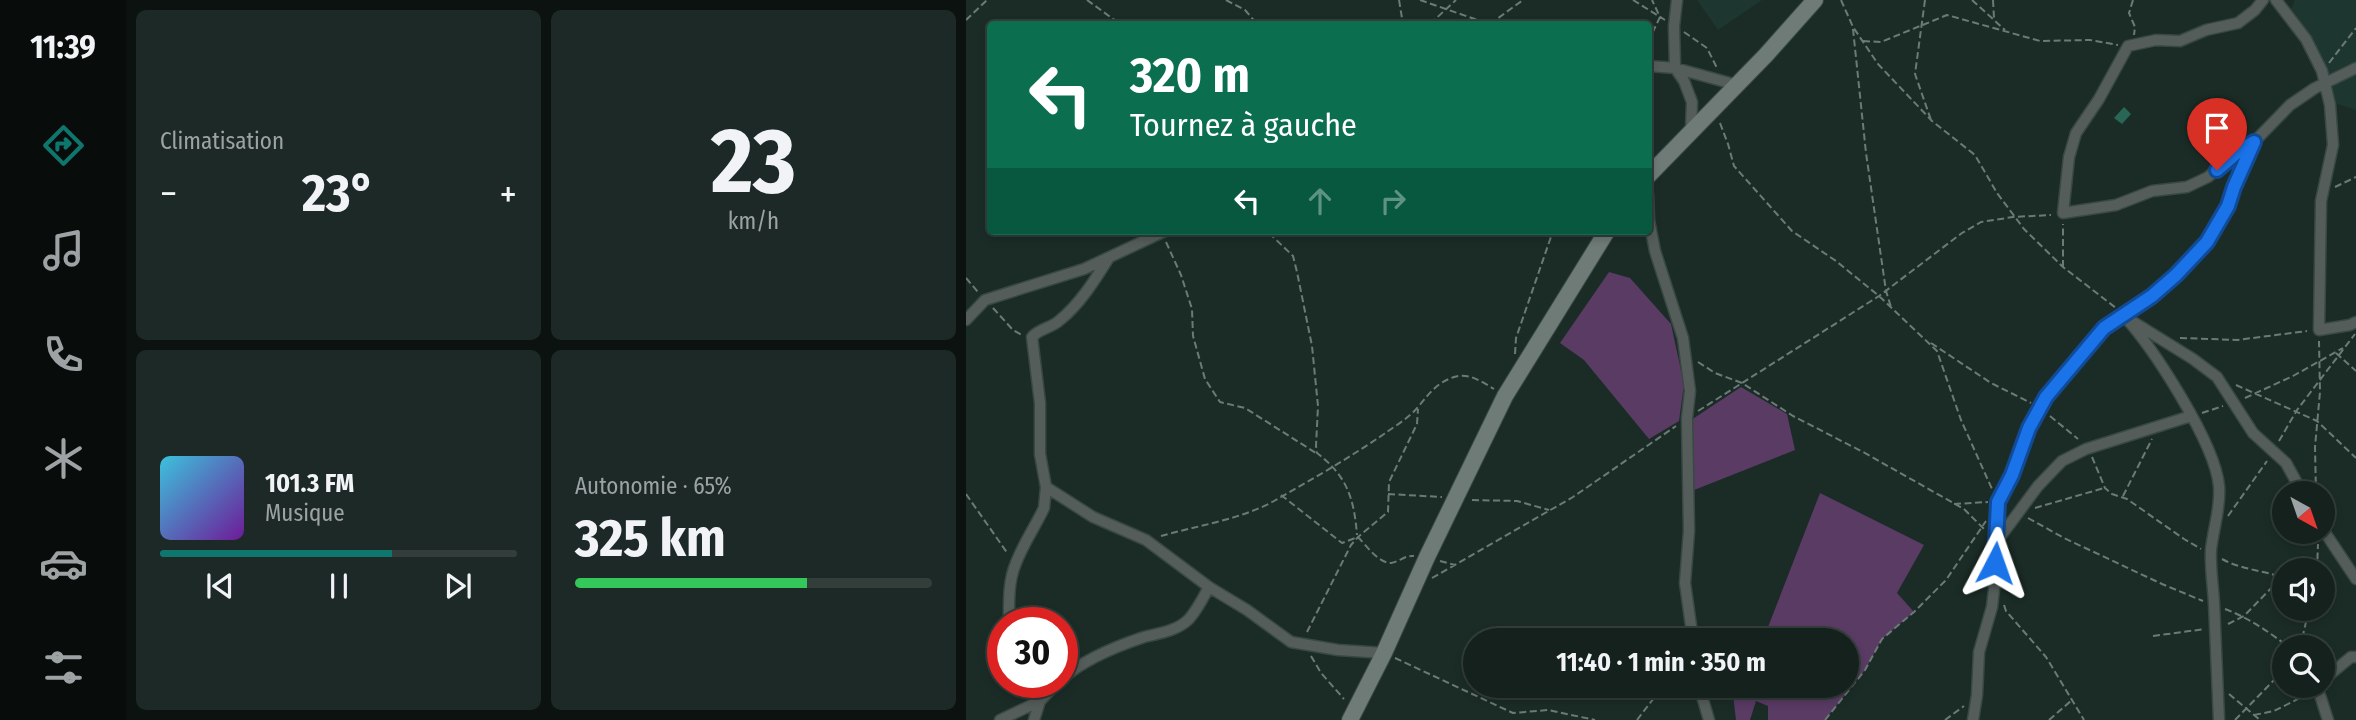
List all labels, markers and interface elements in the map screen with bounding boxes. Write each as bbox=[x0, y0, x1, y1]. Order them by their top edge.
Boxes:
text: 11:39 bbox=[30, 28, 96, 66]
text: 320 m bbox=[1130, 46, 1250, 105]
icon: left bbox=[1015, 49, 1106, 140]
pin bbox=[2187, 98, 2247, 170]
text: Tournez à gauche bbox=[1130, 106, 1357, 144]
text: 23 bbox=[711, 107, 796, 216]
icon: arrive bbox=[2198, 109, 2236, 147]
icon: directions bbox=[39, 121, 88, 170]
text: Climatisation bbox=[160, 127, 284, 155]
text: 23° bbox=[302, 162, 375, 225]
text: − bbox=[160, 171, 177, 217]
text: + bbox=[500, 171, 517, 217]
icon: left bbox=[1228, 182, 1266, 220]
icon: ahead bbox=[1301, 182, 1339, 220]
icon: right bbox=[1374, 182, 1412, 220]
text: km/h bbox=[728, 207, 779, 235]
icon: music bbox=[39, 226, 88, 275]
icon: phone bbox=[39, 330, 88, 379]
icon: climate bbox=[39, 434, 88, 483]
text: 101.3 FM bbox=[265, 468, 354, 499]
text: Autonomie · 65% bbox=[575, 472, 732, 500]
north arrow bbox=[2272, 481, 2334, 544]
map controls bbox=[2272, 481, 2335, 698]
text: Musique bbox=[265, 499, 345, 527]
text: 325 km bbox=[575, 507, 726, 570]
position arrow bbox=[1958, 526, 2032, 600]
icon: car bbox=[39, 539, 88, 588]
button: sound bbox=[2272, 558, 2335, 621]
icon: previous bbox=[201, 567, 239, 605]
icon: pause bbox=[320, 567, 358, 605]
icon: next bbox=[439, 567, 477, 605]
speed limit sign: 30 bbox=[987, 607, 1078, 698]
button: search bbox=[2272, 635, 2335, 698]
icon: filters bbox=[39, 643, 88, 692]
text: 11:40 · 1 min · 350 m bbox=[1556, 647, 1766, 678]

